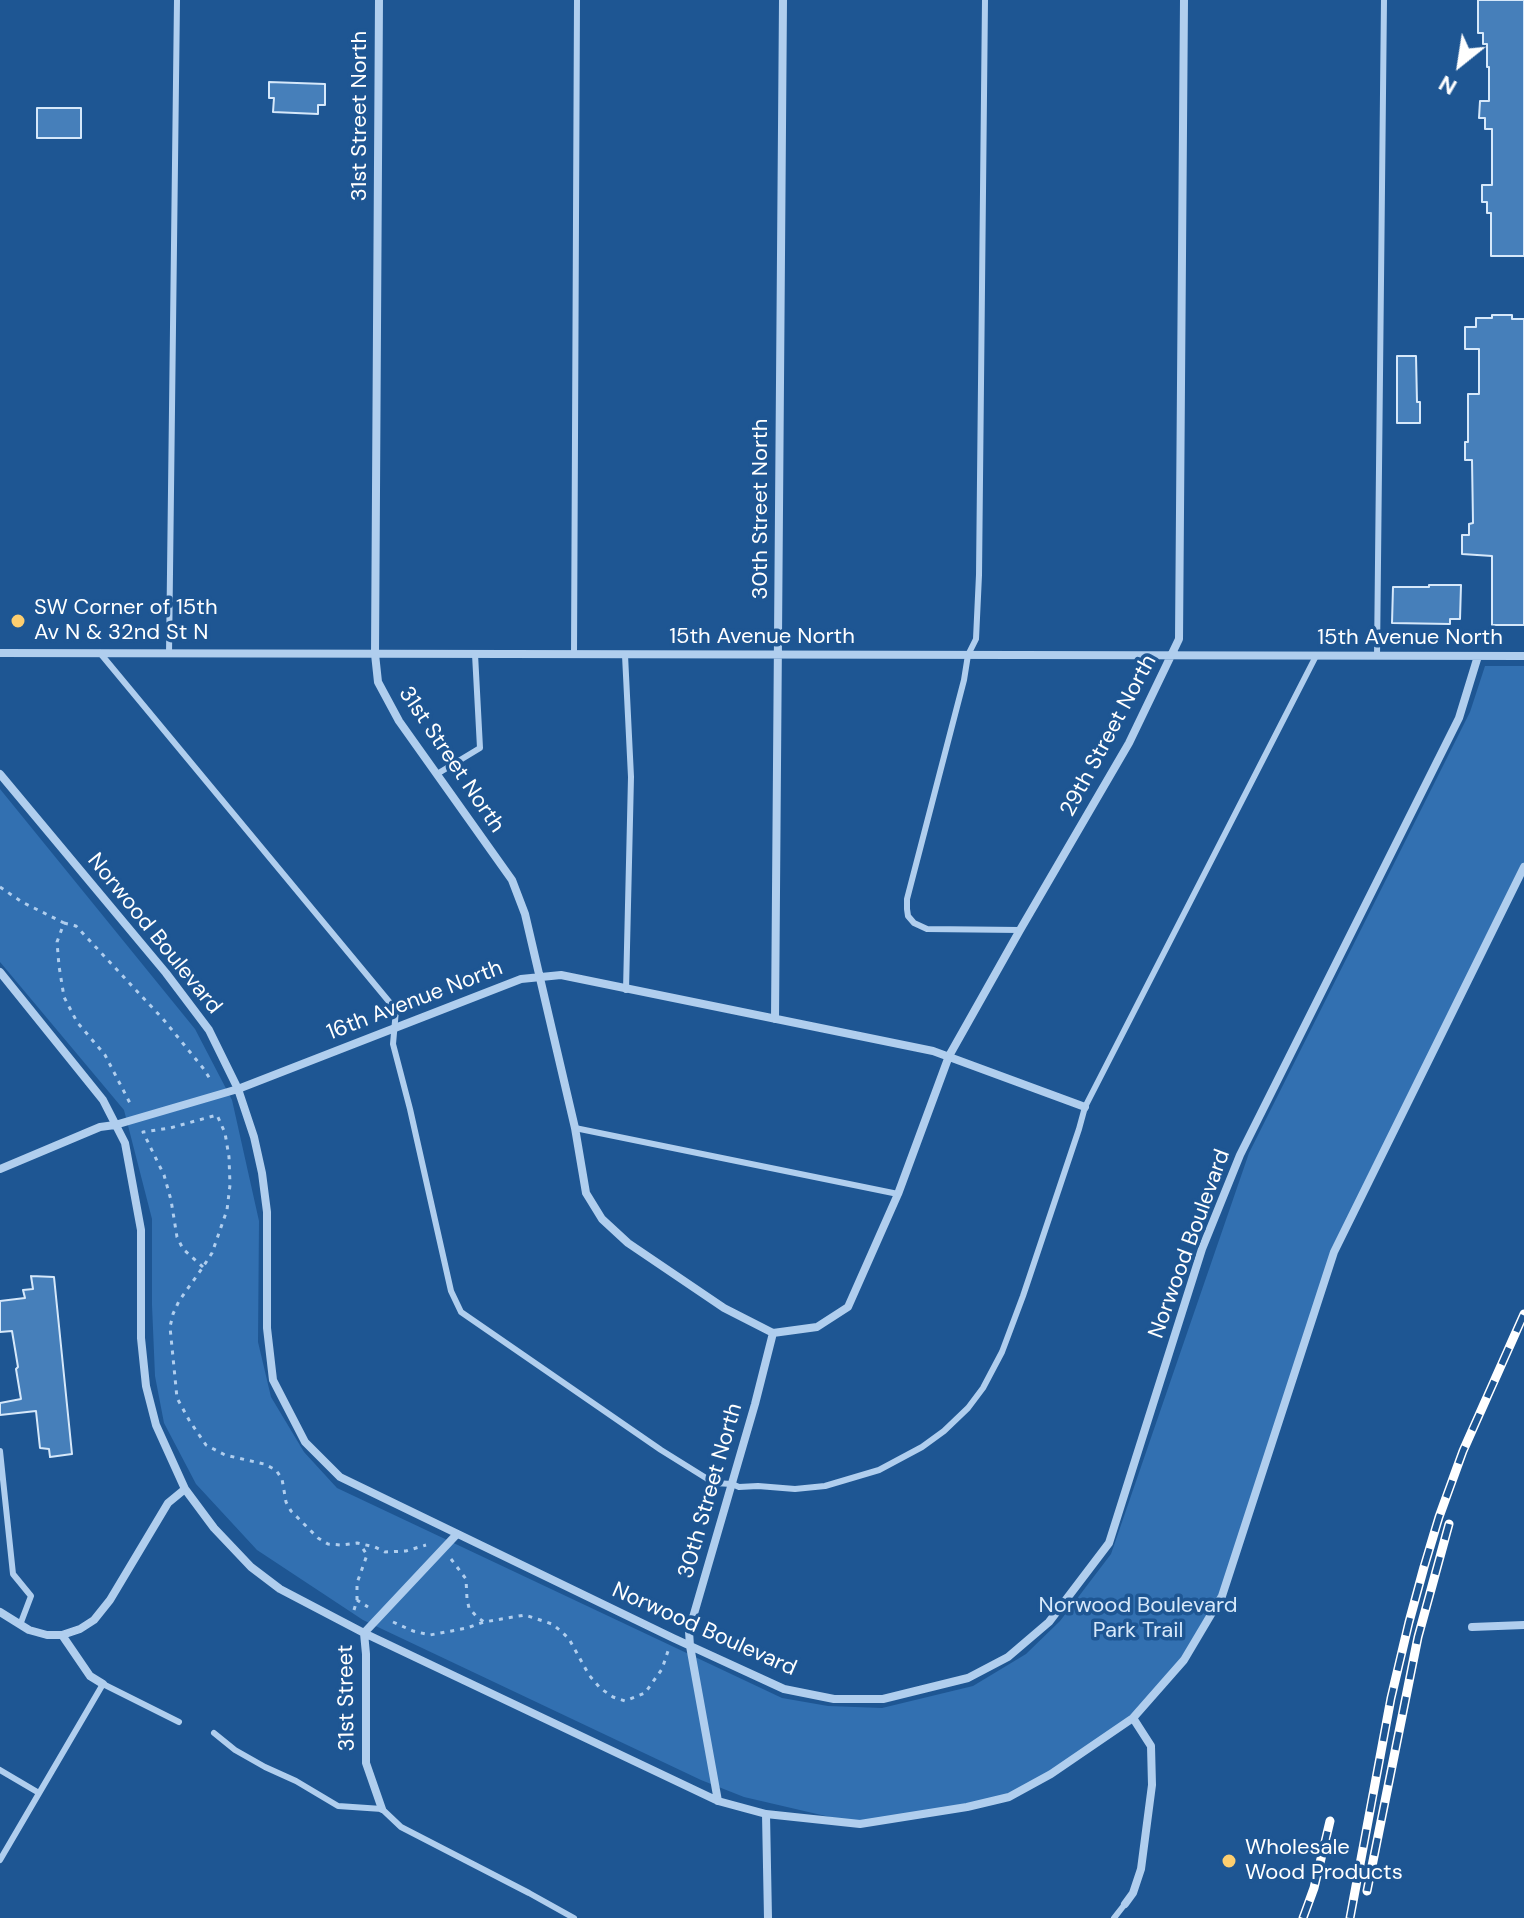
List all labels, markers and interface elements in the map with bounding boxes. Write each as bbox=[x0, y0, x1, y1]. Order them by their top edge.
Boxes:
north arrow bbox=[1420, 24, 1500, 104]
street label: 31st Street North bbox=[347, 31, 373, 201]
text: N bbox=[1434, 69, 1462, 102]
street label: 30th Street North bbox=[748, 418, 774, 600]
place label: SW Corner of 15th Av N & 32nd St N bbox=[34, 595, 218, 646]
marker: SW Corner of 15th Av N & 32nd St N bbox=[9, 612, 27, 630]
street label: 15th Avenue North bbox=[669, 624, 855, 650]
street label: 15th Avenue North bbox=[1317, 625, 1503, 651]
street label: 29th Street North bbox=[1055, 651, 1163, 821]
street label: 31st Street North bbox=[392, 682, 510, 838]
street label: Norwood Boulevard bbox=[81, 848, 227, 1020]
street label: 16th Avenue North bbox=[323, 955, 507, 1047]
street label: Norwood Boulevard bbox=[1144, 1146, 1236, 1342]
street label: 30th Street North bbox=[673, 1400, 749, 1582]
street label: Norwood Boulevard bbox=[608, 1577, 800, 1683]
park label: Norwood Boulevard Park Trail bbox=[1039, 1593, 1237, 1644]
street label: 31st Street bbox=[333, 1644, 361, 1752]
place label: Wholesale Wood Products bbox=[1245, 1835, 1403, 1886]
marker: Wholesale Wood Products bbox=[1220, 1852, 1238, 1870]

